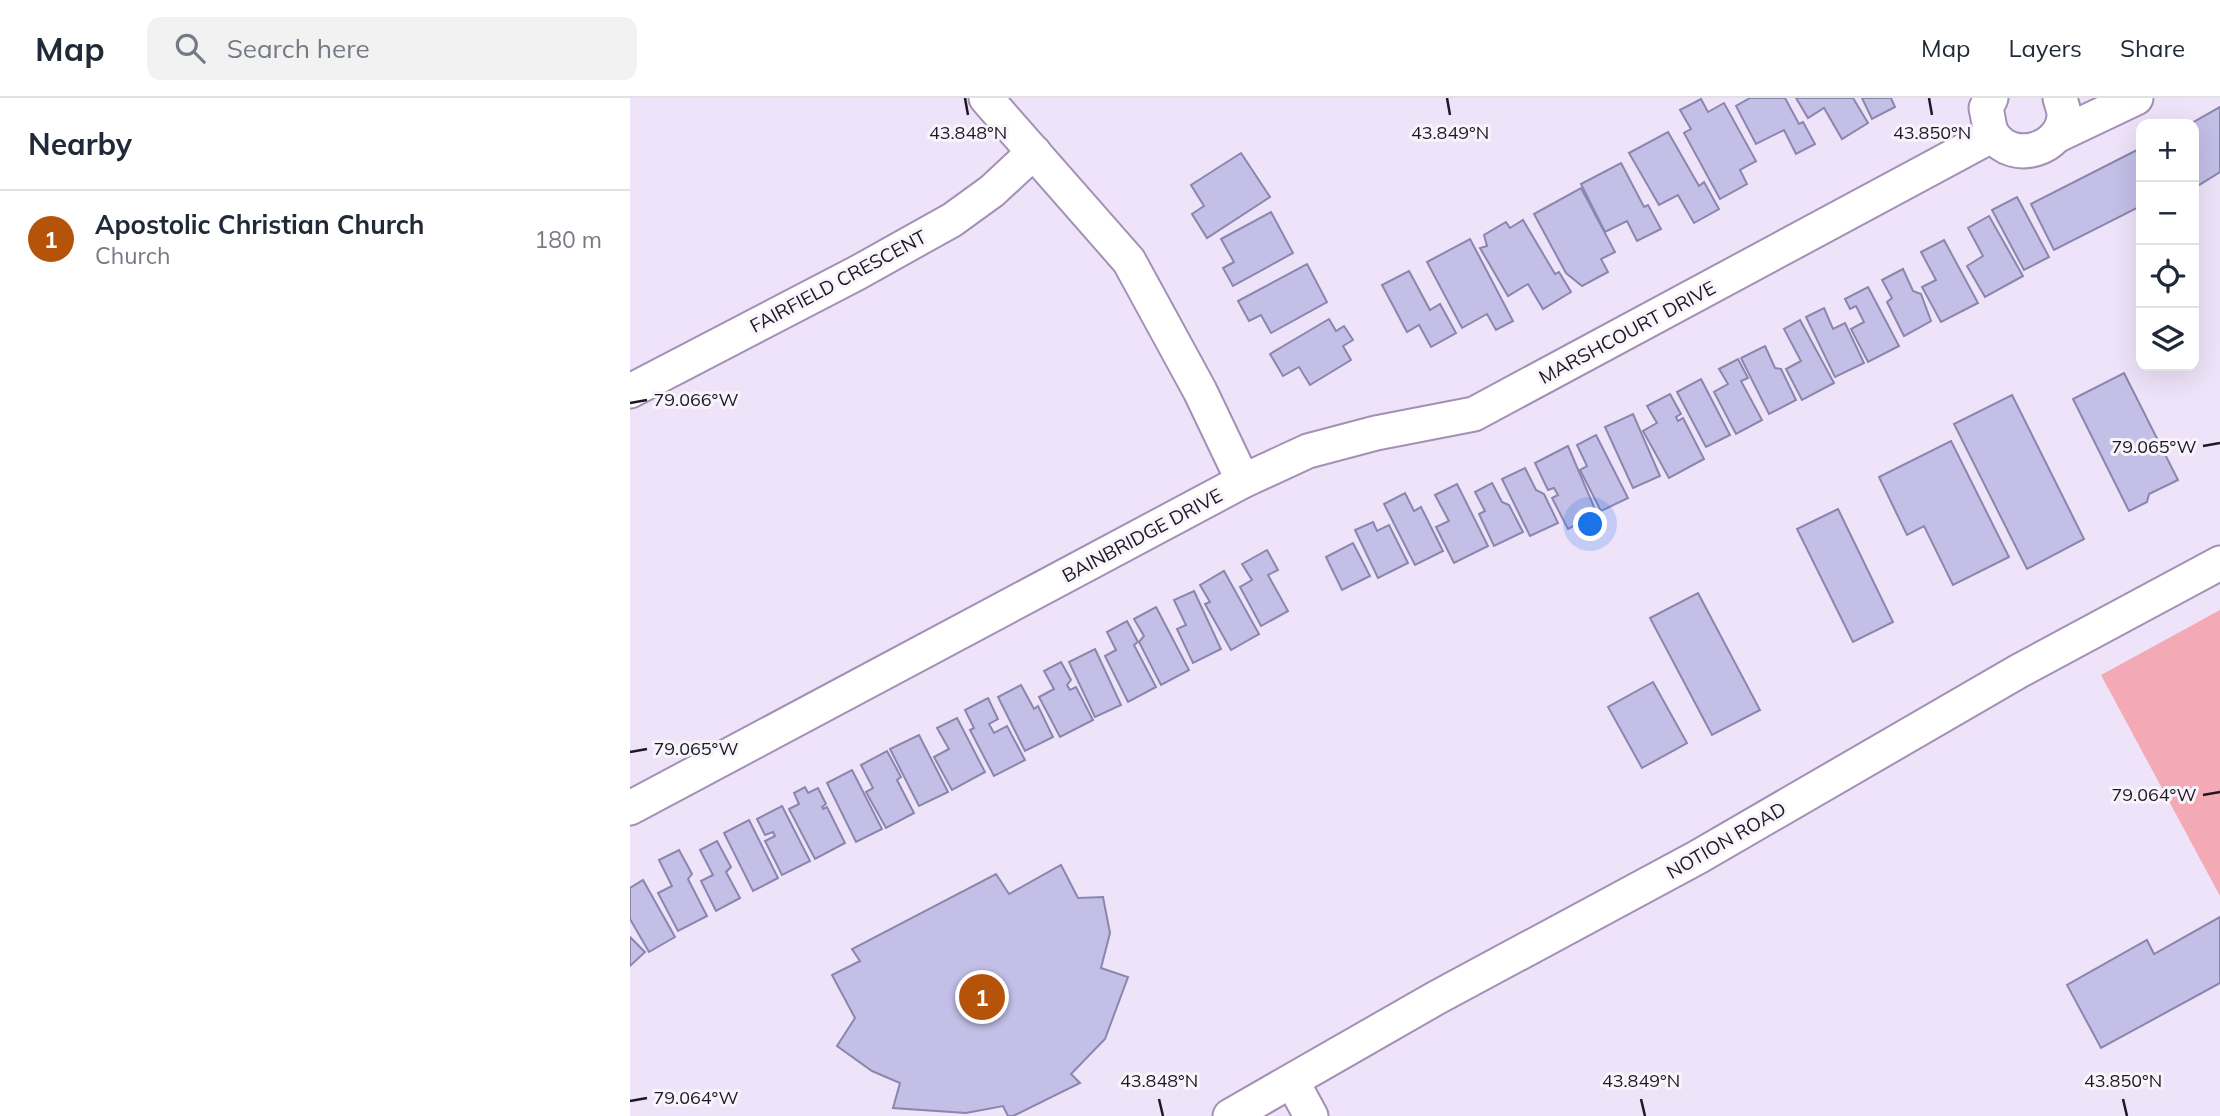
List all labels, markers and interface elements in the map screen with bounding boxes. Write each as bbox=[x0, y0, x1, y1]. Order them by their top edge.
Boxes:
search box bbox=[147, 17, 637, 80]
text: Map bbox=[35, 28, 105, 69]
icon: search bbox=[171, 29, 209, 67]
text: Search here bbox=[227, 32, 370, 65]
text: Map bbox=[1921, 33, 1970, 63]
text: Layers bbox=[2008, 33, 2082, 63]
text: Share bbox=[2120, 33, 2185, 63]
map controls bbox=[2136, 119, 2199, 371]
button: + bbox=[2136, 119, 2199, 182]
text: 43.848°N bbox=[929, 121, 1007, 144]
text: 43.849°N bbox=[1411, 121, 1489, 144]
text: 43.850°N bbox=[1893, 121, 1971, 144]
text: Nearby bbox=[28, 125, 132, 163]
button: − bbox=[2136, 182, 2199, 245]
text: Apostolic Christian Church bbox=[95, 208, 425, 241]
street label: FAIRFIELD CRESCENT bbox=[746, 224, 931, 338]
text: 1 bbox=[44, 225, 58, 254]
text: 180 m bbox=[534, 225, 602, 254]
text: Church bbox=[95, 241, 171, 270]
button: locate bbox=[2136, 245, 2199, 308]
street label: MARSHCOURT DRIVE bbox=[1534, 275, 1720, 389]
button: layers bbox=[2136, 308, 2199, 371]
text: 79.066°W bbox=[653, 388, 739, 411]
text: 79.065°W bbox=[2111, 435, 2197, 458]
street label: BAINBRIDGE DRIVE bbox=[1058, 483, 1226, 587]
your location bbox=[1573, 507, 1607, 541]
text: 79.065°W bbox=[653, 737, 739, 760]
text: 79.064°W bbox=[2111, 783, 2197, 806]
street label: NOTION ROAD bbox=[1662, 796, 1790, 884]
pin: 1 bbox=[959, 971, 1005, 1023]
text: 43.848°N bbox=[1120, 1069, 1198, 1092]
text: 43.849°N bbox=[1602, 1069, 1680, 1092]
text: 43.850°N bbox=[2084, 1069, 2162, 1092]
text: 79.064°W bbox=[653, 1086, 739, 1109]

